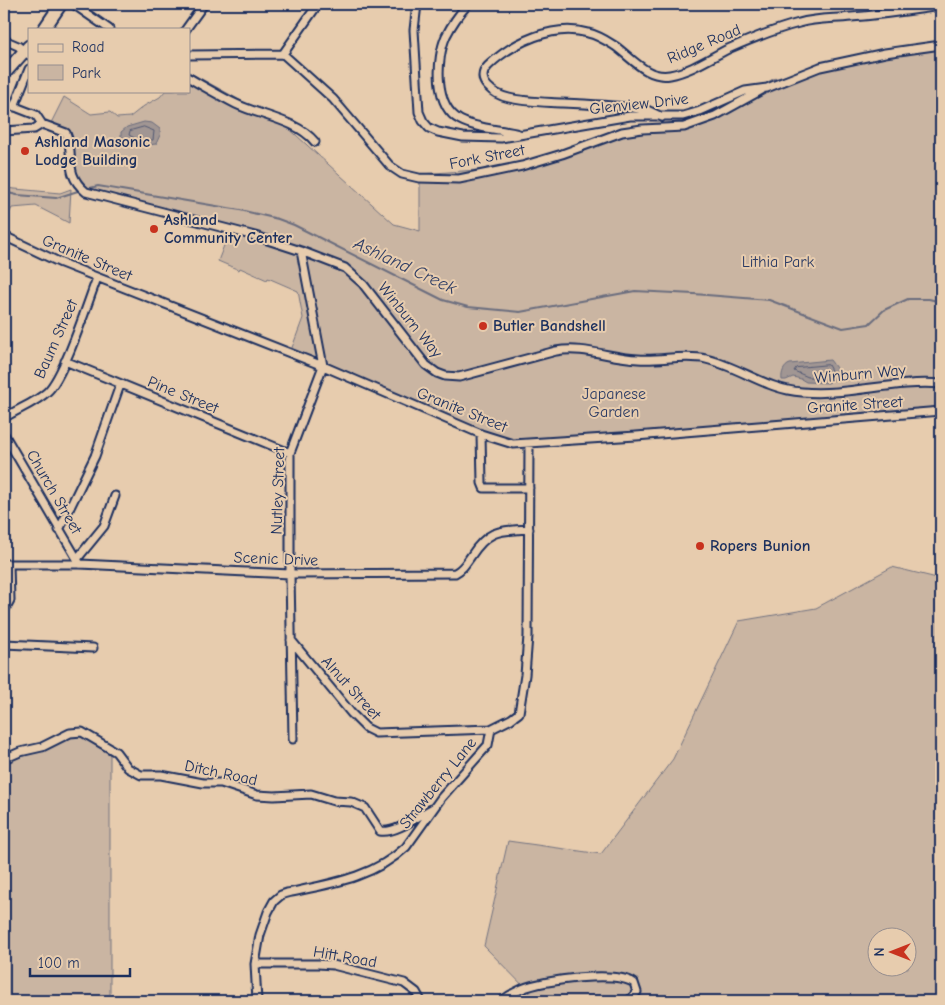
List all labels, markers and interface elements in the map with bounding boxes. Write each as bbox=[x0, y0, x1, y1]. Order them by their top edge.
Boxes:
street label: Ridge Road bbox=[665, 20, 743, 68]
legend bbox=[28, 28, 190, 92]
text: Road bbox=[72, 38, 104, 56]
text: Park bbox=[72, 64, 101, 82]
street label: Glenview Drive bbox=[589, 90, 689, 118]
place label: Ashland Masonic Lodge Building bbox=[35, 133, 150, 169]
street label: Fork Street bbox=[448, 141, 527, 173]
marker: Ashland Masonic Lodge Building bbox=[19, 145, 31, 157]
place label: Ashland Community Center bbox=[164, 211, 292, 247]
marker: Ashland Community Center bbox=[148, 223, 160, 235]
street label: Granite Street bbox=[39, 231, 135, 285]
water label: Ashland Creek bbox=[349, 233, 460, 299]
park label: Lithia Park bbox=[742, 253, 815, 271]
street label: Winburn Way bbox=[374, 279, 446, 362]
street label: Baum Street bbox=[30, 296, 82, 381]
place label: Butler Bandshell bbox=[493, 317, 606, 335]
marker: Butler Bandshell bbox=[477, 320, 489, 332]
street label: Winburn Way bbox=[813, 361, 907, 387]
street label: Pine Street bbox=[145, 373, 221, 418]
street label: Granite Street bbox=[414, 384, 510, 436]
park label: Japanese Garden bbox=[582, 385, 646, 421]
street label: Granite Street bbox=[807, 393, 904, 417]
street label: Church Street bbox=[23, 447, 86, 538]
street label: Nutley Street bbox=[267, 447, 289, 535]
place label: Ropers Bunion bbox=[710, 537, 810, 555]
marker: Ropers Bunion bbox=[694, 540, 706, 552]
street label: Scenic Drive bbox=[233, 549, 319, 569]
street label: Alnut Street bbox=[318, 652, 385, 724]
street label: Strawberry Lane bbox=[396, 734, 480, 832]
street label: Ditch Road bbox=[183, 757, 259, 789]
north arrow bbox=[868, 928, 918, 978]
street label: Hitt Road bbox=[312, 943, 378, 971]
scale bar bbox=[30, 945, 130, 977]
text: N bbox=[871, 947, 888, 957]
text: 100 m bbox=[38, 954, 80, 972]

